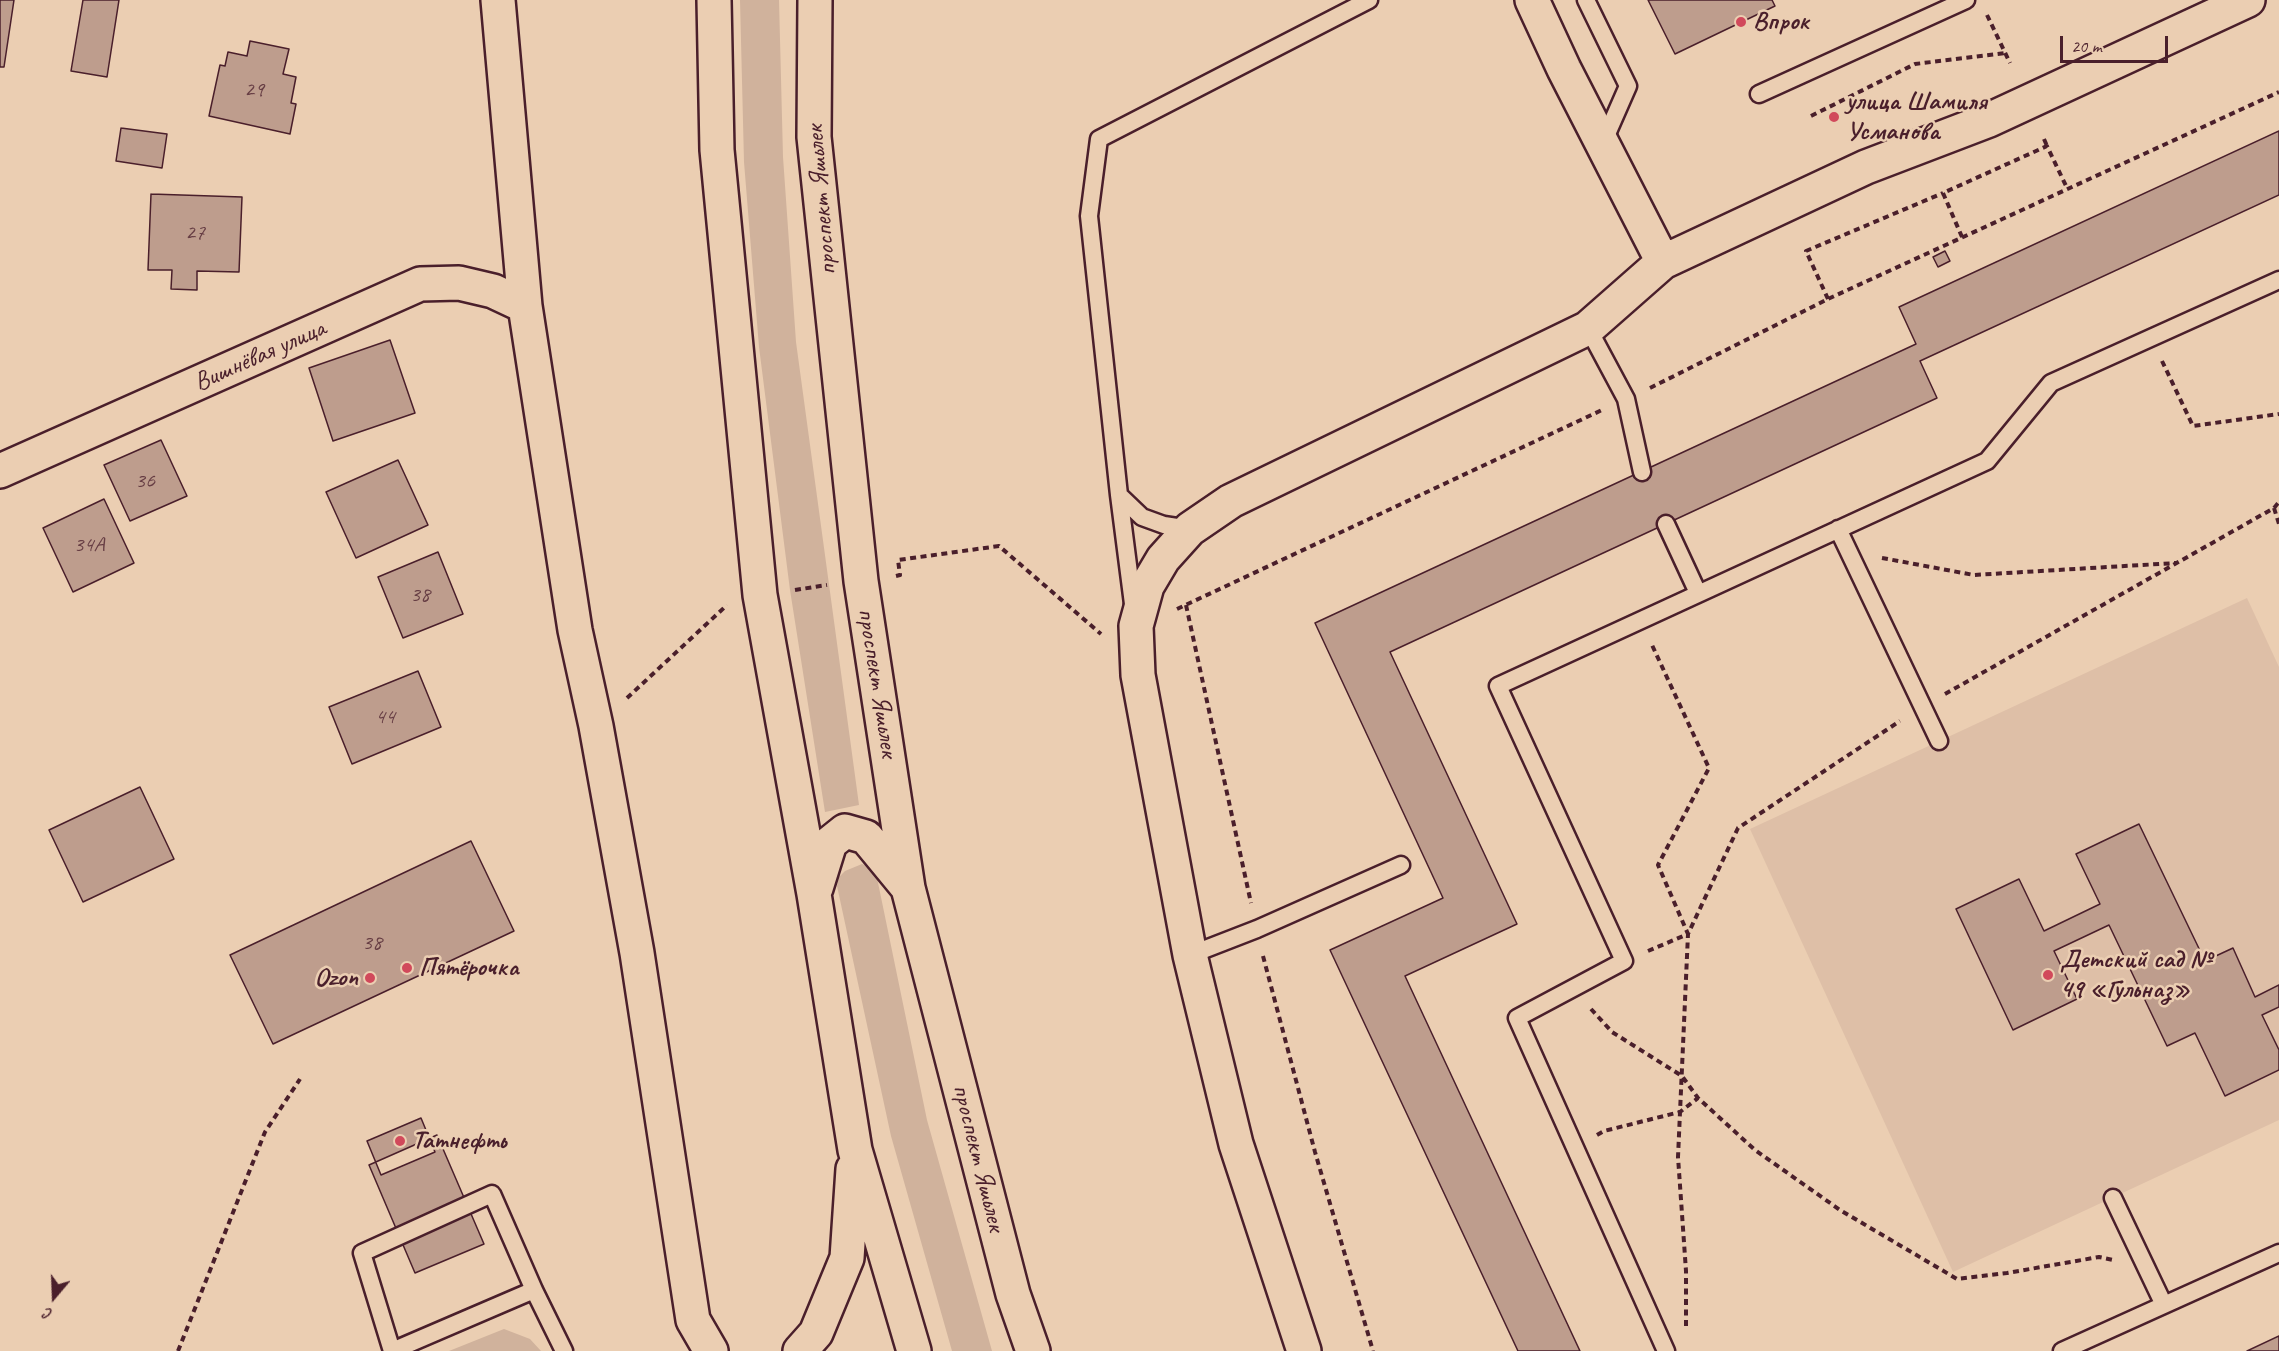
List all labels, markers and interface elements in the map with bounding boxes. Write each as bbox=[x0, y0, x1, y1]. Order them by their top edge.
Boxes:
place label: Впрок bbox=[1753, 6, 1809, 38]
marker: Впрок bbox=[1734, 15, 1748, 29]
scale bar bbox=[2063, 24, 2171, 62]
text: 20 m bbox=[2071, 35, 2102, 57]
house number: 29 bbox=[244, 77, 264, 103]
place label: улица Шамиля Усманова bbox=[1846, 86, 1987, 148]
marker: улица Шамиля Усманова bbox=[1827, 110, 1841, 124]
street label: проспект Яшьлек bbox=[800, 124, 844, 276]
house number: 27 bbox=[185, 220, 205, 246]
street label: Вишнёвая улица bbox=[189, 313, 331, 399]
house number: 36 bbox=[135, 468, 155, 494]
house number: 34А bbox=[74, 532, 104, 558]
house number: 38 bbox=[410, 582, 430, 608]
street label: проспект Яшьлек bbox=[850, 606, 904, 760]
house number: 44 bbox=[375, 704, 395, 730]
house number: 38 bbox=[362, 930, 382, 956]
place label: Детский сад № 49 «Гульназ» bbox=[2060, 944, 2211, 1006]
place label: Пятёрочка bbox=[419, 952, 519, 984]
marker: Пятёрочка bbox=[400, 961, 414, 975]
place label: Ozon bbox=[315, 962, 358, 994]
marker: Детский сад № 49 «Гульназ» bbox=[2041, 968, 2055, 982]
marker: Ozon bbox=[363, 971, 377, 985]
street label: проспект Яшьлек bbox=[945, 1081, 1011, 1235]
place label: Татнефть bbox=[412, 1125, 506, 1157]
marker: Татнефть bbox=[393, 1134, 407, 1148]
north arrow bbox=[24, 1267, 84, 1327]
text: С bbox=[41, 1303, 55, 1325]

